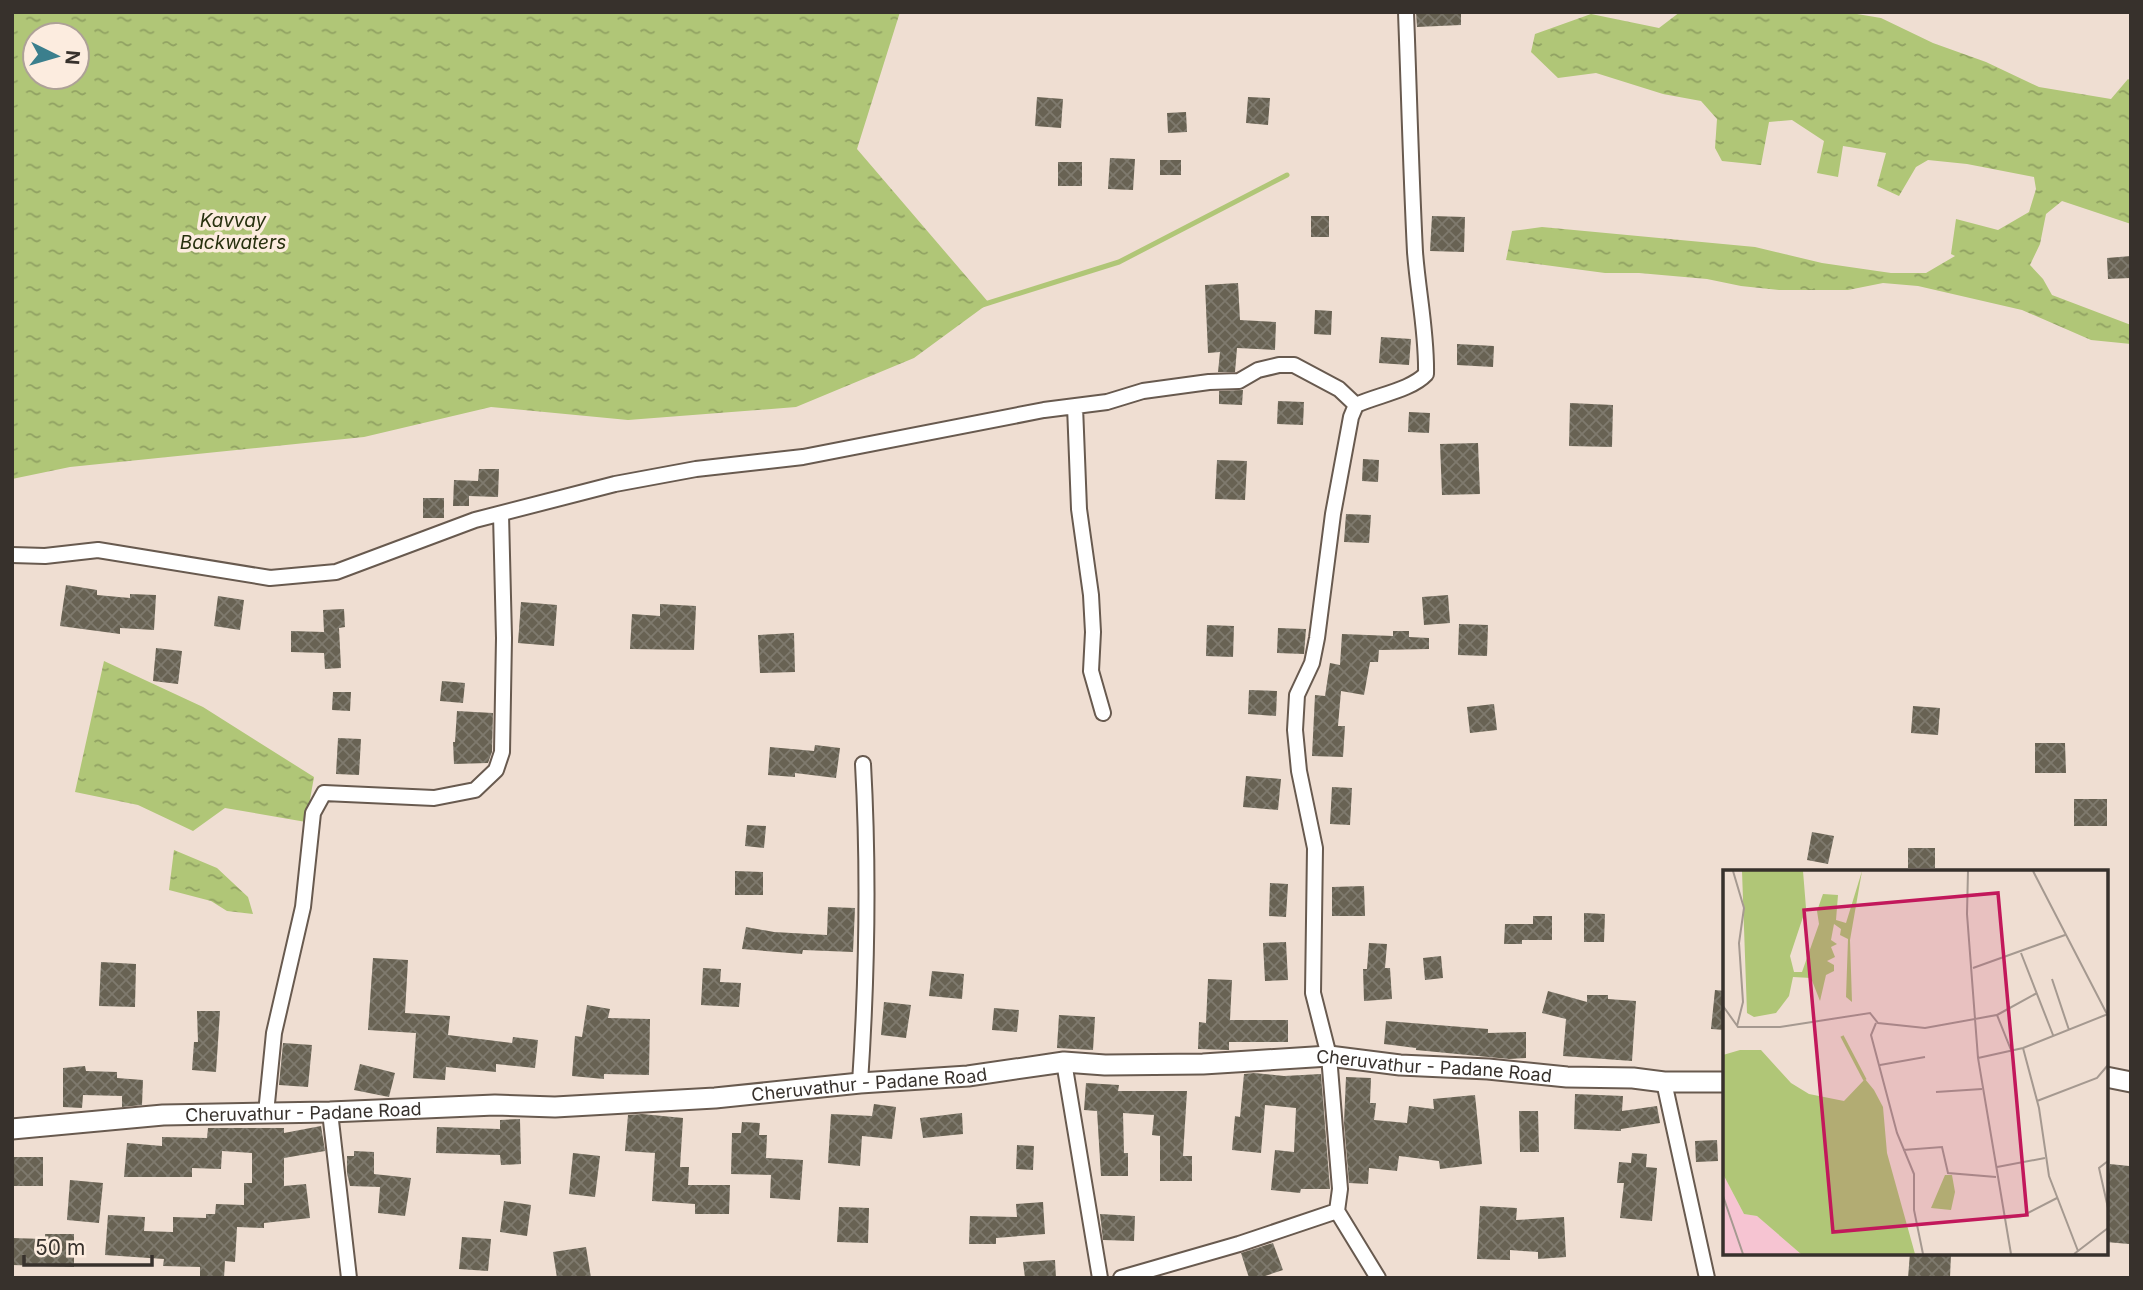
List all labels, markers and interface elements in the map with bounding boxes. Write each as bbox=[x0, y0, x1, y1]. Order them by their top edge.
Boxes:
north arrow bbox=[21, 21, 91, 91]
text: N bbox=[60, 49, 85, 66]
water label: Kavvay Backwaters bbox=[180, 209, 286, 254]
inset map bbox=[1723, 870, 2108, 1255]
street label: Cheruvathur - Padane Road bbox=[1316, 1046, 1553, 1086]
street label: Cheruvathur - Padane Road bbox=[750, 1063, 989, 1105]
street label: Cheruvathur - Padane Road bbox=[185, 1098, 422, 1125]
scale bar bbox=[24, 1224, 152, 1268]
text: 50 m bbox=[35, 1235, 85, 1260]

